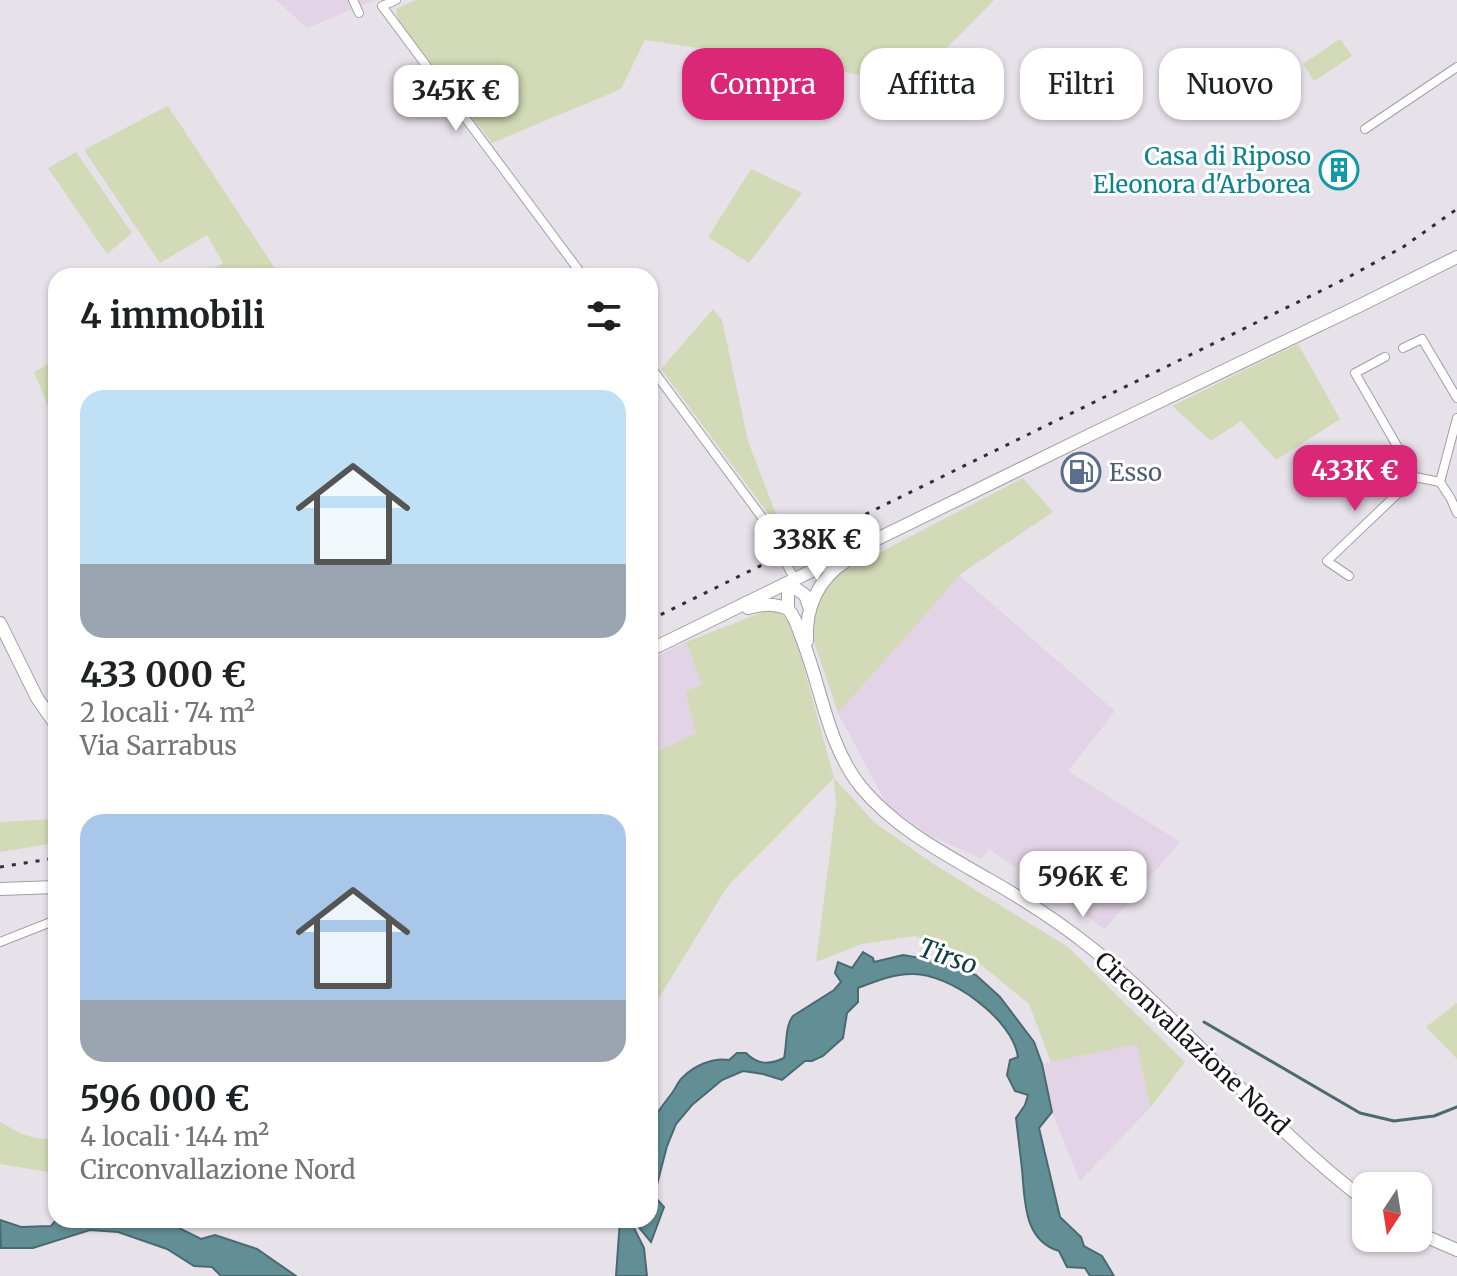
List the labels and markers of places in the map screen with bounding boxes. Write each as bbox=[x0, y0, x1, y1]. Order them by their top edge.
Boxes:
pin: 345K € bbox=[391, 65, 521, 133]
place label: Casa di Riposo Eleonora d'Arborea bbox=[1093, 141, 1311, 200]
building icon: Casa di Riposo Eleonora d'Arborea bbox=[1318, 149, 1360, 191]
pin: 433K € bbox=[1290, 445, 1420, 513]
fuel station icon: Esso bbox=[1060, 451, 1102, 493]
place label: Esso bbox=[1109, 457, 1162, 488]
pin: 338K € bbox=[752, 514, 882, 582]
pin: 596K € bbox=[1018, 851, 1148, 919]

